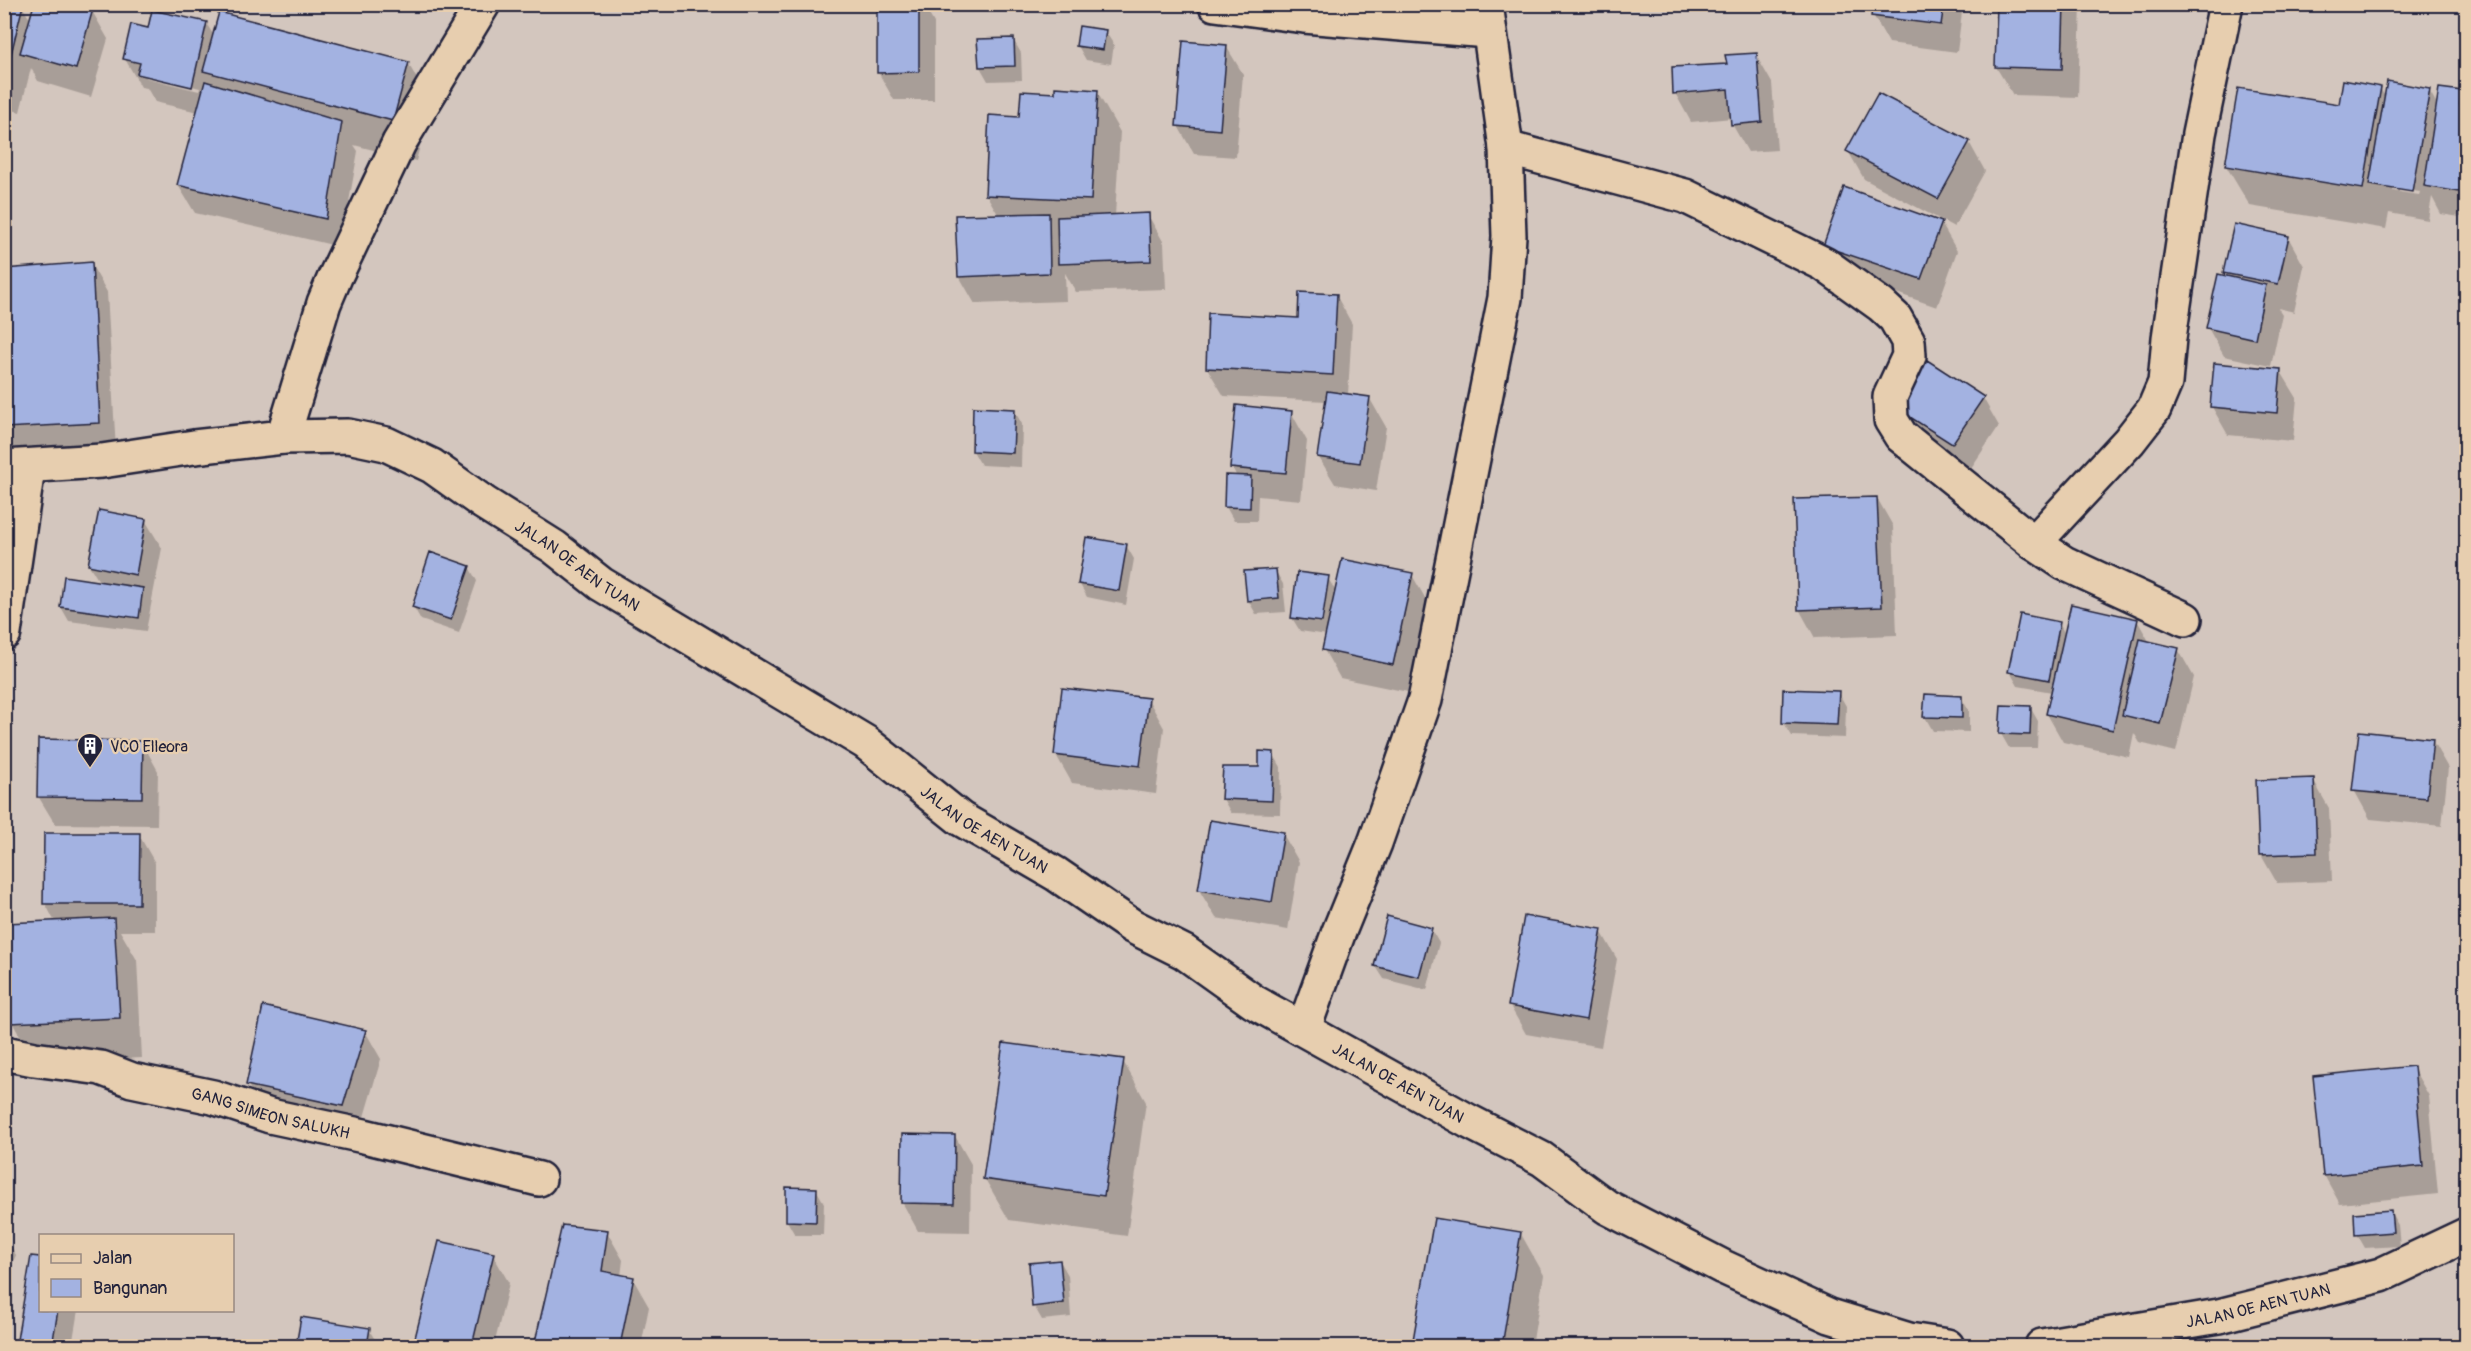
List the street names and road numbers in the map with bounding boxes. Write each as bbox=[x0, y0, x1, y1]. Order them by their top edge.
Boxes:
street label: JALAN OE AEN TUAN bbox=[511, 516, 643, 616]
street label: JALAN OE AEN TUAN bbox=[916, 782, 1051, 878]
street label: JALAN OE AEN TUAN bbox=[1329, 1039, 1467, 1128]
street label: GANG SIMEON SALUKH bbox=[189, 1084, 351, 1144]
street label: JALAN OE AEN TUAN bbox=[2185, 1279, 2333, 1332]

